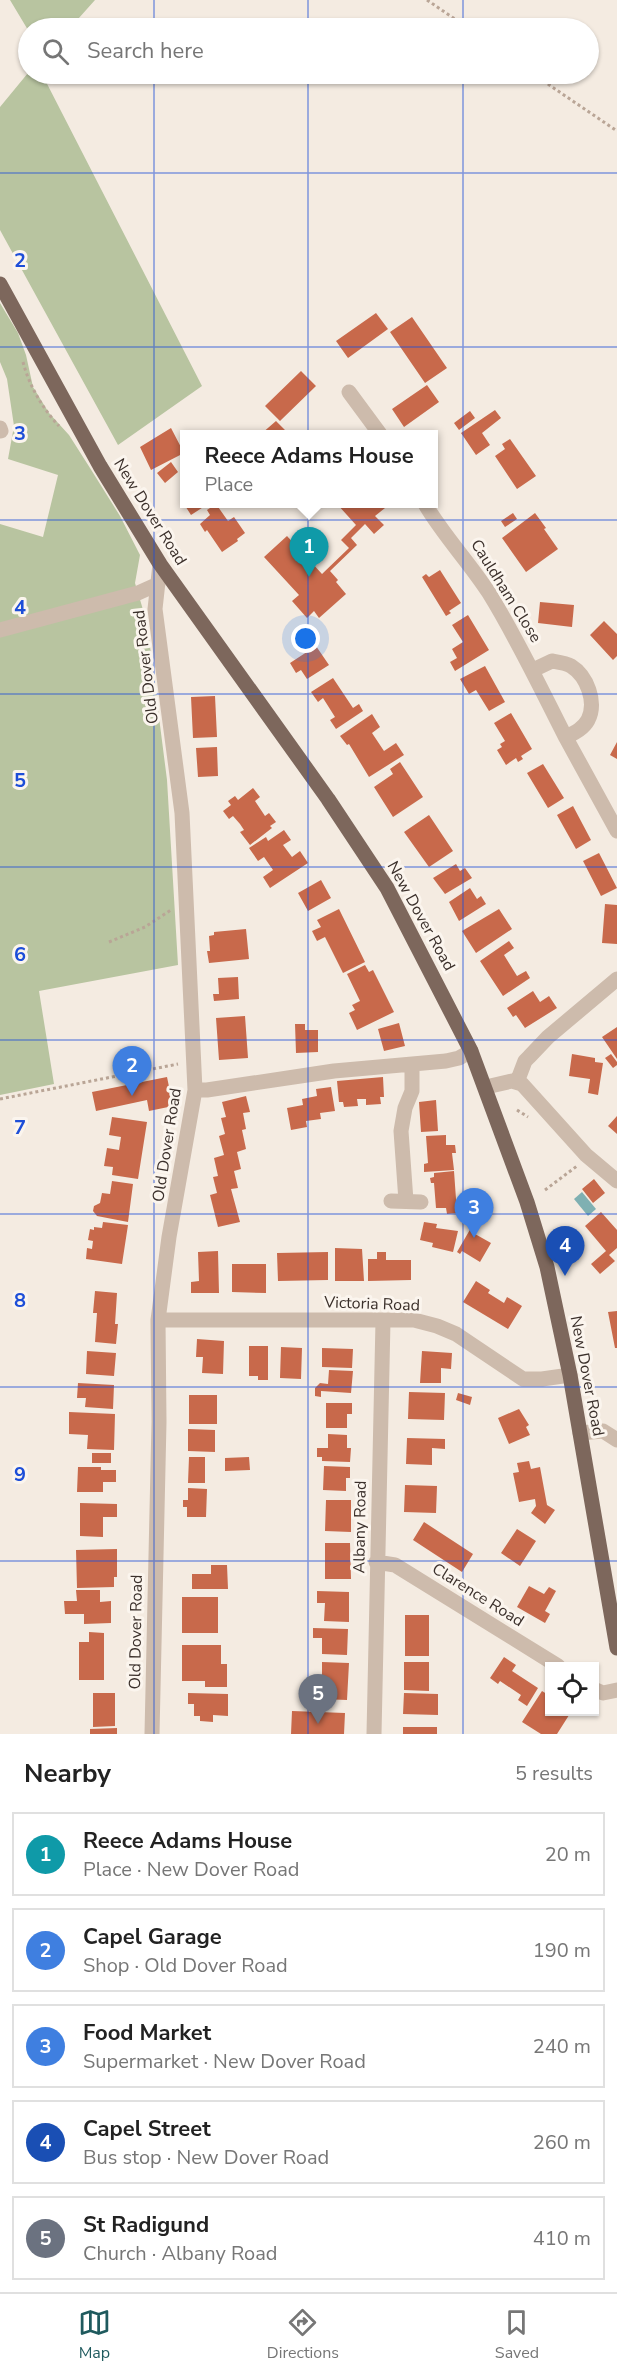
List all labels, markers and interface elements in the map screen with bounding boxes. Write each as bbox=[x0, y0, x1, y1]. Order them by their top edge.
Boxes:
search box bbox=[18, 18, 599, 84]
icon: search bbox=[39, 35, 72, 68]
text: Search here bbox=[87, 36, 204, 66]
text: 2 bbox=[14, 247, 26, 274]
text: 3 bbox=[14, 420, 26, 447]
popup bbox=[180, 430, 438, 508]
text: Reece Adams House bbox=[204, 441, 414, 471]
street label: New Dover Road bbox=[108, 454, 192, 570]
text: Place bbox=[204, 471, 253, 498]
pin: 1 bbox=[290, 528, 328, 577]
street label: Cauldham Close bbox=[465, 535, 547, 647]
text: 4 bbox=[14, 594, 26, 621]
street label: Old Dover Road bbox=[128, 609, 164, 725]
your location bbox=[291, 624, 320, 653]
text: 5 bbox=[14, 767, 26, 794]
street label: New Dover Road bbox=[382, 857, 460, 975]
text: 6 bbox=[14, 941, 26, 968]
pin: 2 bbox=[112, 1046, 152, 1096]
street label: Old Dover Road bbox=[147, 1087, 187, 1203]
text: 7 bbox=[14, 1114, 26, 1141]
pin: 3 bbox=[454, 1188, 494, 1238]
pin: 4 bbox=[546, 1226, 584, 1276]
text: 8 bbox=[14, 1287, 26, 1314]
street label: Victoria Road bbox=[323, 1291, 420, 1317]
street label: New Dover Road bbox=[565, 1314, 609, 1438]
text: 9 bbox=[14, 1461, 26, 1488]
street label: Albany Road bbox=[348, 1480, 372, 1574]
street label: Clarence Road bbox=[428, 1558, 528, 1632]
street label: Old Dover Road bbox=[124, 1574, 148, 1690]
map controls bbox=[545, 1662, 599, 1716]
button: locate bbox=[545, 1662, 599, 1716]
pin: 5 bbox=[298, 1674, 338, 1724]
text: Nearby bbox=[24, 1756, 111, 1791]
text: 5 results bbox=[515, 1760, 593, 1787]
text: Reece Adams House bbox=[83, 1826, 292, 1856]
text: 1 bbox=[40, 1841, 52, 1868]
text: 20 m bbox=[545, 1841, 591, 1868]
text: Place · New Dover Road bbox=[83, 1856, 299, 1883]
text: Capel Garage bbox=[83, 1922, 222, 1952]
text: 2 bbox=[40, 1937, 52, 1964]
text: 190 m bbox=[533, 1937, 591, 1964]
text: Shop · Old Dover Road bbox=[83, 1952, 288, 1979]
text: Food Market bbox=[83, 2018, 211, 2048]
text: 3 bbox=[40, 2033, 52, 2060]
text: 240 m bbox=[533, 2033, 591, 2060]
text: Supermarket · New Dover Road bbox=[83, 2048, 366, 2075]
text: Capel Street bbox=[83, 2114, 211, 2144]
text: 4 bbox=[40, 2129, 52, 2156]
text: 260 m bbox=[533, 2129, 591, 2156]
text: Bus stop · New Dover Road bbox=[83, 2144, 329, 2171]
text: St Radigund bbox=[83, 2210, 209, 2240]
text: 5 bbox=[40, 2225, 52, 2252]
text: 410 m bbox=[533, 2225, 591, 2252]
text: Church · Albany Road bbox=[83, 2240, 278, 2267]
tab: Map bbox=[78, 2306, 111, 2364]
tab: Directions bbox=[267, 2306, 339, 2364]
tab: Saved bbox=[495, 2306, 539, 2364]

